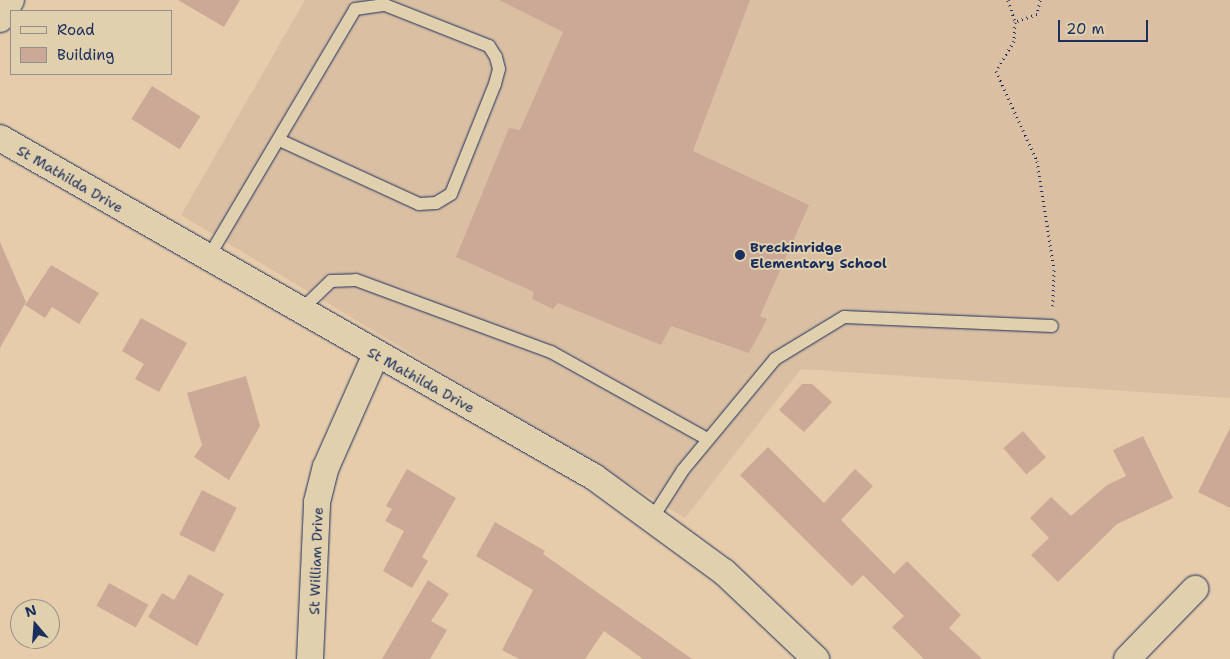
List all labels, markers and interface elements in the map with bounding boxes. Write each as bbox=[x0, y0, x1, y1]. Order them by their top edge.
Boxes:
legend bbox=[10, 10, 172, 75]
scale bar bbox=[1060, 10, 1150, 42]
text: 20 m bbox=[1066, 19, 1105, 39]
text: Road bbox=[57, 20, 95, 40]
text: Building bbox=[57, 45, 114, 65]
street label: St Mathilda Drive bbox=[14, 142, 126, 216]
place label: Breckinridge Elementary School bbox=[750, 239, 887, 272]
marker: Breckinridge Elementary School bbox=[734, 249, 746, 261]
street label: St Mathilda Drive bbox=[365, 344, 477, 416]
street label: St William Drive bbox=[306, 507, 326, 615]
north arrow bbox=[10, 599, 60, 649]
text: N bbox=[23, 600, 39, 621]

